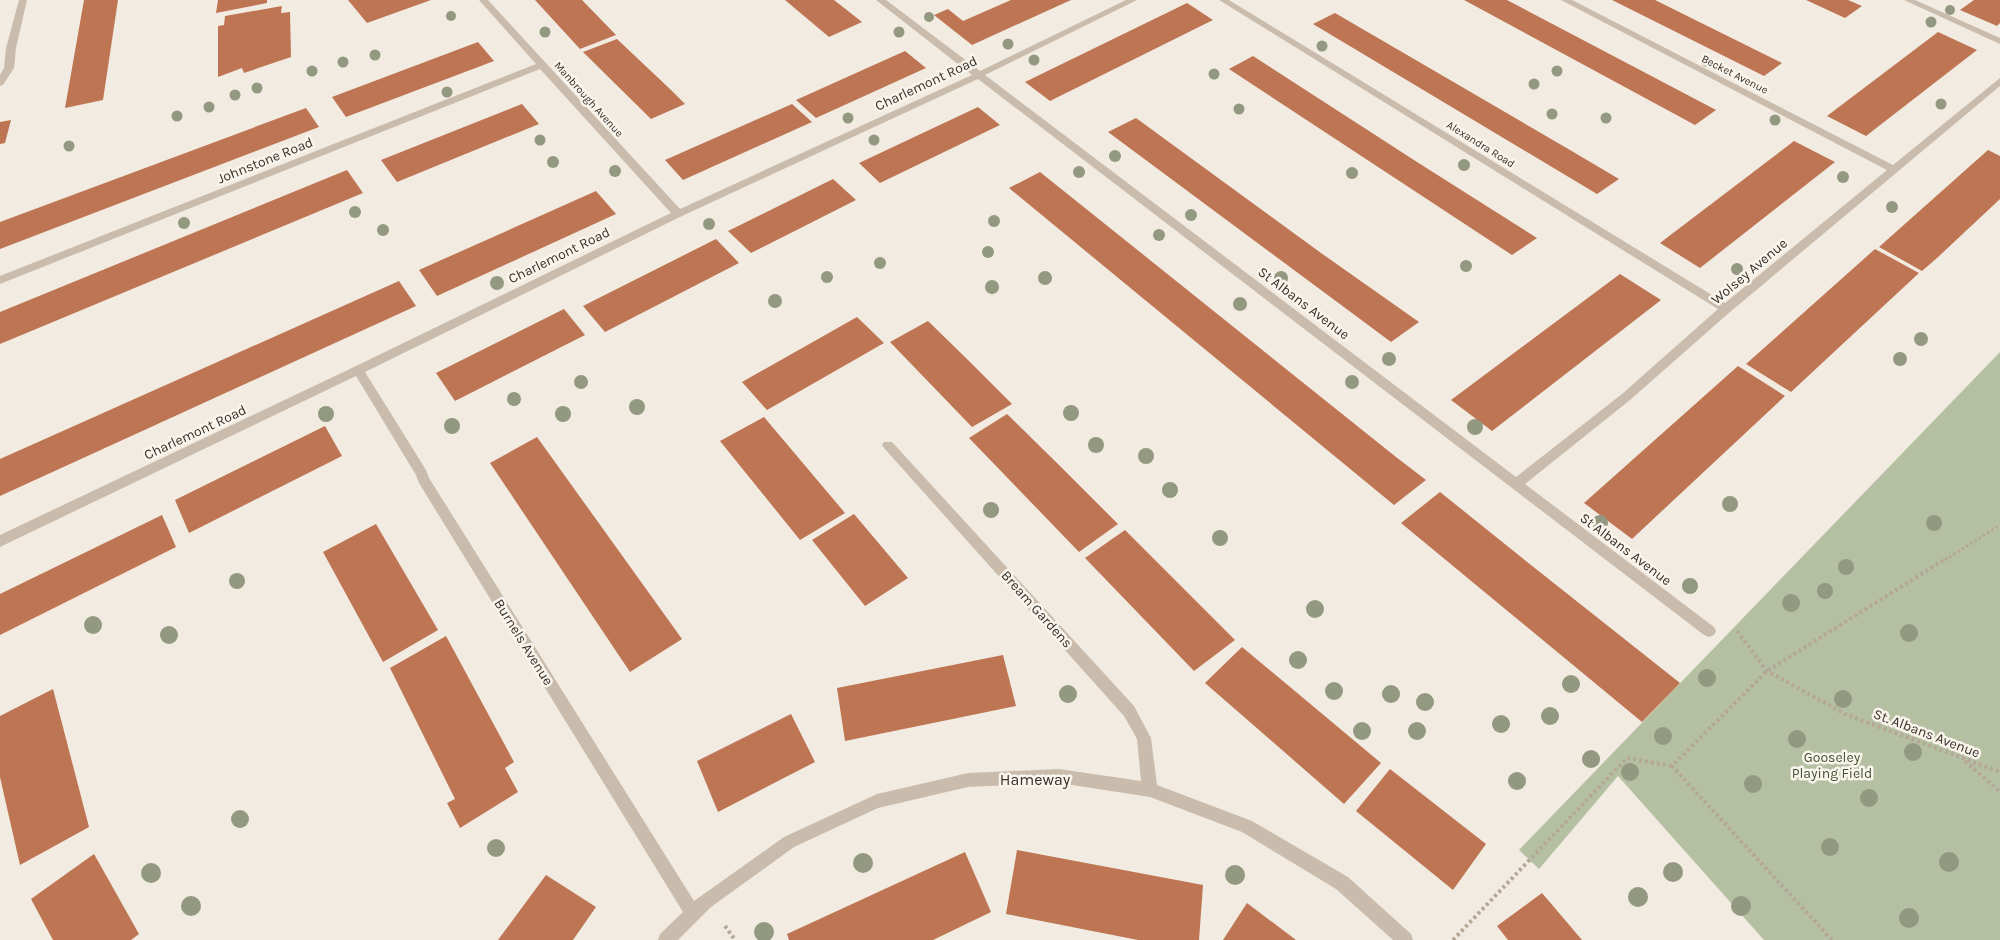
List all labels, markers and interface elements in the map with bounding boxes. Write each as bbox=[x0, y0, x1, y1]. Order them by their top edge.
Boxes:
street label: Charlemont Road bbox=[872, 52, 980, 115]
street label: Becket Avenue bbox=[1699, 52, 1771, 97]
street label: Manbrough Avenue bbox=[551, 59, 626, 140]
street label: Alexandra Road bbox=[1444, 118, 1517, 171]
street label: Johnstone Road bbox=[215, 134, 316, 187]
street label: Charlemont Road bbox=[506, 223, 613, 287]
street label: Wolsey Avenue bbox=[1708, 235, 1791, 308]
street label: St Albans Avenue bbox=[1255, 263, 1353, 343]
street label: Charlemont Road bbox=[141, 401, 249, 464]
street label: St Albans Avenue bbox=[1577, 509, 1675, 589]
street label: Bream Gardens bbox=[997, 567, 1076, 651]
street label: Burnels Avenue bbox=[490, 596, 557, 689]
street label: St. Albans Avenue bbox=[1871, 705, 1982, 762]
park label: Gooseley Playing Field bbox=[1792, 749, 1872, 782]
street label: Hameway bbox=[1000, 770, 1071, 789]

